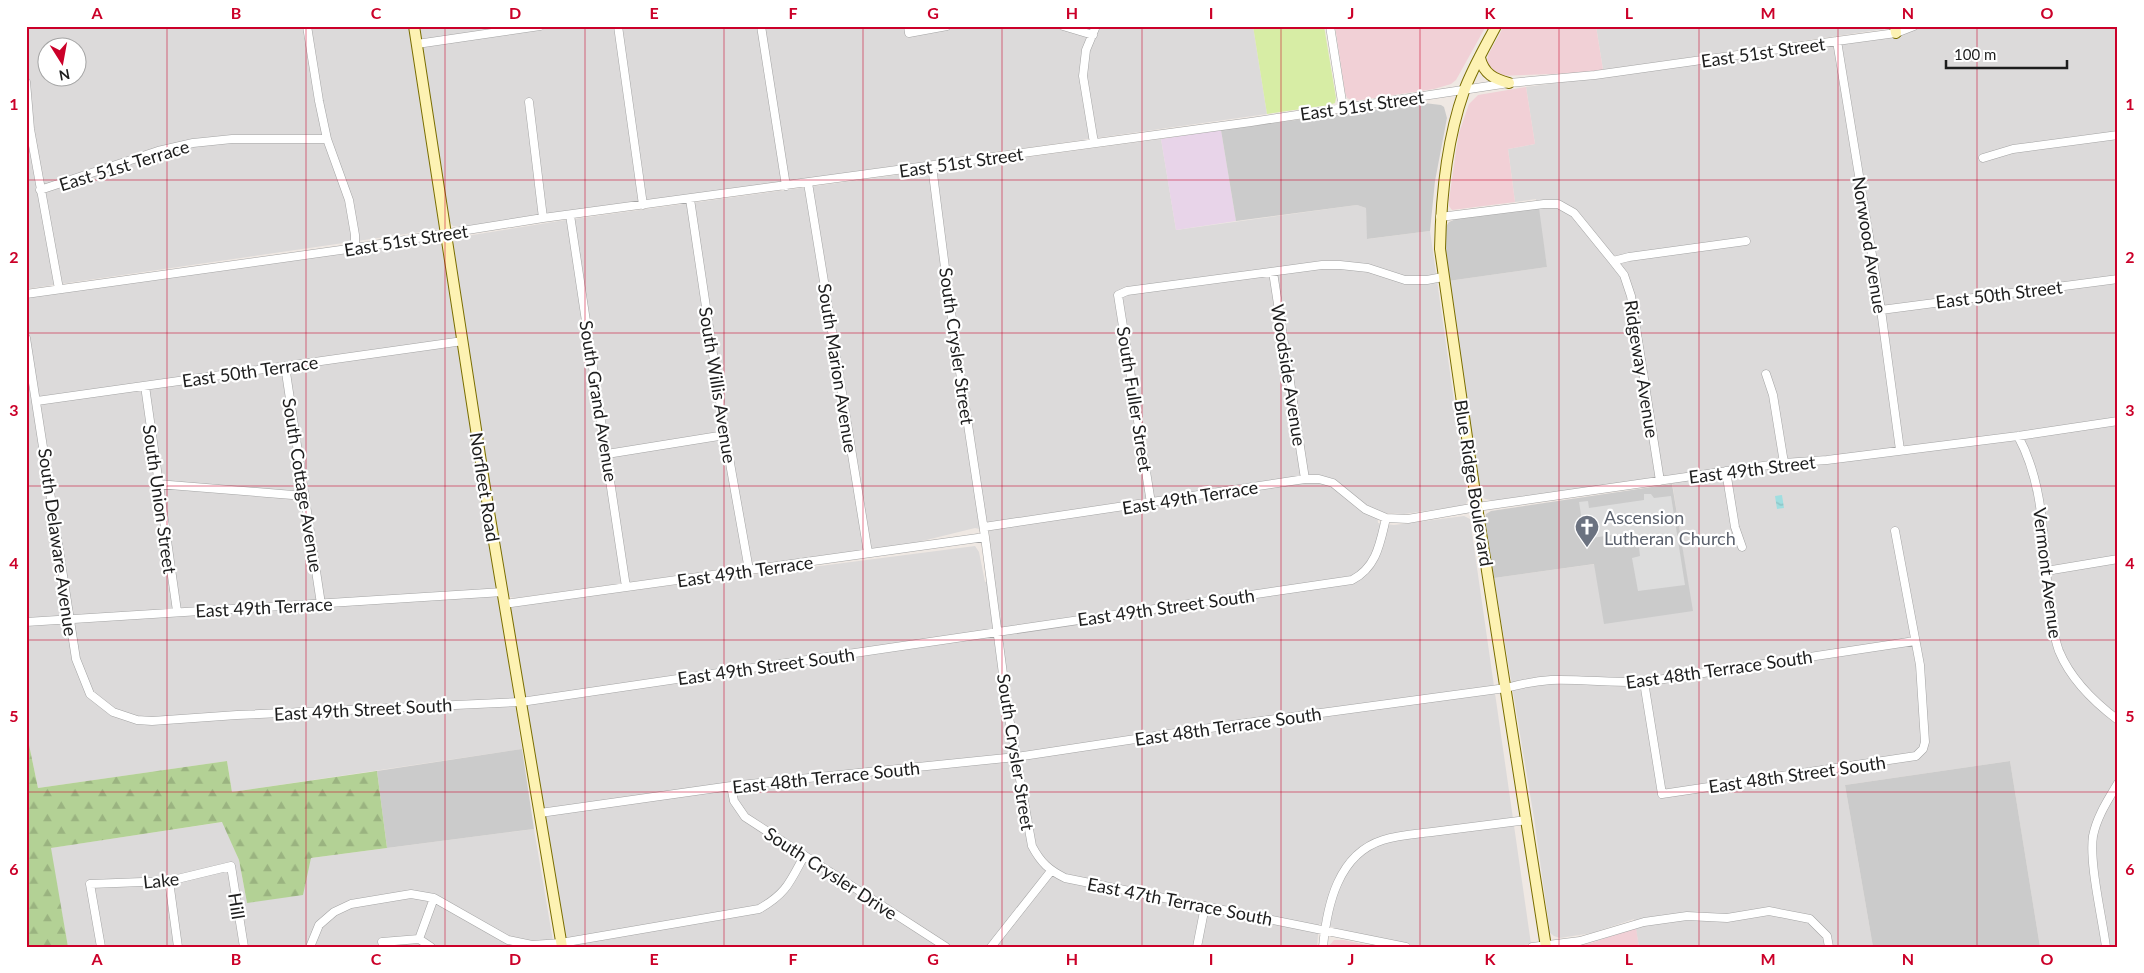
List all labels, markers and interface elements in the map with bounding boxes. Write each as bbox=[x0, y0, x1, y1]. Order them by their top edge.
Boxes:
text: A bbox=[90, 3, 103, 22]
text: B bbox=[231, 3, 241, 22]
text: C bbox=[371, 3, 382, 22]
text: D bbox=[509, 3, 521, 22]
text: E bbox=[649, 3, 659, 22]
text: F bbox=[788, 3, 798, 22]
text: G bbox=[927, 3, 939, 22]
text: H bbox=[1066, 3, 1078, 22]
text: I bbox=[1209, 3, 1213, 22]
text: J bbox=[1348, 3, 1354, 22]
text: K bbox=[1485, 3, 1497, 22]
text: L bbox=[1625, 3, 1634, 22]
text: M bbox=[1760, 3, 1776, 22]
text: N bbox=[1902, 3, 1914, 22]
text: O bbox=[2041, 3, 2054, 22]
street label: East 51st Street bbox=[1699, 32, 1827, 72]
north arrow bbox=[38, 38, 88, 88]
scale bar bbox=[1946, 38, 2068, 70]
text: 100 m bbox=[1954, 45, 1996, 63]
text: N bbox=[58, 66, 71, 85]
street label: East 51st Street bbox=[1298, 85, 1426, 125]
text: 1 bbox=[9, 94, 19, 113]
text: 1 bbox=[2125, 94, 2135, 113]
street label: East 51st Terrace bbox=[56, 135, 192, 195]
street label: East 51st Street bbox=[897, 142, 1025, 182]
street label: Norwood Avenue bbox=[1848, 175, 1892, 315]
street label: East 51st Street bbox=[342, 219, 470, 261]
text: 2 bbox=[9, 247, 19, 266]
text: 2 bbox=[2125, 247, 2135, 266]
street label: South Crysler Street bbox=[935, 266, 979, 427]
street label: East 50th Street bbox=[1934, 275, 2064, 313]
street label: South Marion Avenue bbox=[814, 282, 862, 454]
street label: Ridgeway Avenue bbox=[1620, 298, 1664, 440]
street label: Woodside Avenue bbox=[1267, 302, 1311, 448]
street label: South Willis Avenue bbox=[695, 305, 741, 465]
street label: South Grand Avenue bbox=[575, 319, 623, 483]
street label: South Fuller Street bbox=[1113, 325, 1157, 474]
street label: East 50th Terrace bbox=[180, 351, 320, 391]
street label: South Cottage Avenue bbox=[278, 396, 328, 574]
street label: Blue Ridge Boulevard bbox=[1450, 398, 1498, 568]
text: 3 bbox=[9, 400, 19, 419]
text: 3 bbox=[2125, 400, 2135, 419]
street label: South Union Street bbox=[139, 423, 181, 576]
street label: Norfleet Road bbox=[465, 431, 505, 543]
street label: South Delaware Avenue bbox=[34, 447, 82, 637]
street label: East 49th Street bbox=[1687, 450, 1817, 488]
street label: East 49th Terrace bbox=[1120, 475, 1260, 519]
place label: Ascension Lutheran Church bbox=[1604, 506, 1736, 549]
street label: Vermont Avenue bbox=[2029, 506, 2067, 640]
church icon: Ascension Lutheran Church bbox=[1574, 514, 1600, 548]
street label: East 49th Terrace bbox=[675, 551, 815, 591]
text: 4 bbox=[9, 553, 19, 572]
text: 4 bbox=[2125, 553, 2135, 572]
street label: East 49th Street South bbox=[1076, 584, 1256, 630]
street label: East 49th Terrace bbox=[195, 592, 333, 622]
street label: East 49th Street South bbox=[676, 643, 856, 689]
street label: East 48th Terrace South bbox=[1624, 645, 1814, 693]
street label: South Crysler Street bbox=[993, 672, 1039, 832]
street label: East 49th Street South bbox=[273, 693, 453, 725]
street label: East 48th Terrace South bbox=[1133, 702, 1323, 750]
text: 5 bbox=[9, 706, 19, 725]
text: 5 bbox=[2125, 706, 2135, 725]
street label: East 48th Street South bbox=[1707, 751, 1887, 797]
street label: East 48th Terrace South bbox=[731, 756, 921, 798]
street label: South Crysler Drive bbox=[760, 822, 902, 924]
text: 6 bbox=[9, 859, 19, 878]
text: 6 bbox=[2125, 859, 2135, 878]
street label: Lake bbox=[142, 867, 180, 893]
street label: East 47th Terrace South bbox=[1085, 872, 1275, 930]
street label: Hill bbox=[224, 891, 250, 921]
text: A bbox=[90, 949, 103, 968]
text: B bbox=[231, 949, 241, 968]
text: C bbox=[371, 949, 382, 968]
text: D bbox=[509, 949, 521, 968]
text: E bbox=[649, 949, 659, 968]
text: F bbox=[788, 949, 798, 968]
text: G bbox=[927, 949, 939, 968]
text: H bbox=[1066, 949, 1078, 968]
text: I bbox=[1209, 949, 1213, 968]
text: J bbox=[1348, 949, 1354, 968]
text: K bbox=[1485, 949, 1497, 968]
text: L bbox=[1625, 949, 1634, 968]
text: M bbox=[1760, 949, 1776, 968]
text: N bbox=[1902, 949, 1914, 968]
text: O bbox=[2041, 949, 2054, 968]

